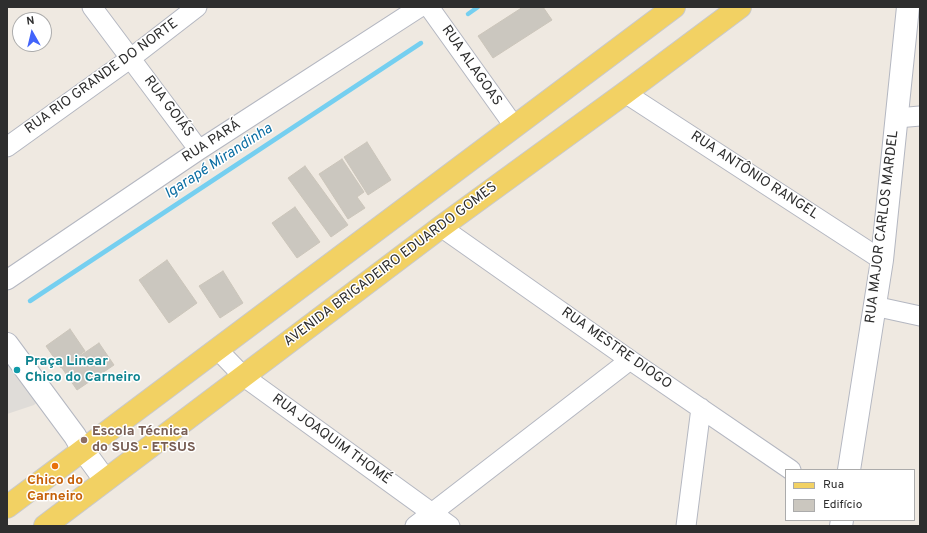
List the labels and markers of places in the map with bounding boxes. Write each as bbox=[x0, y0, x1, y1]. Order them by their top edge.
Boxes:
place label: Praça Linear Chico do Carneiro bbox=[25, 354, 141, 386]
marker: Praça Linear Chico do Carneiro bbox=[12, 365, 22, 375]
place label: Escola Técnica do SUS - ETSUS bbox=[92, 424, 196, 456]
marker: Escola Técnica do SUS - ETSUS bbox=[79, 435, 89, 445]
marker: Chico do Carneiro bbox=[50, 461, 60, 471]
place label: Chico do Carneiro bbox=[27, 473, 83, 506]

